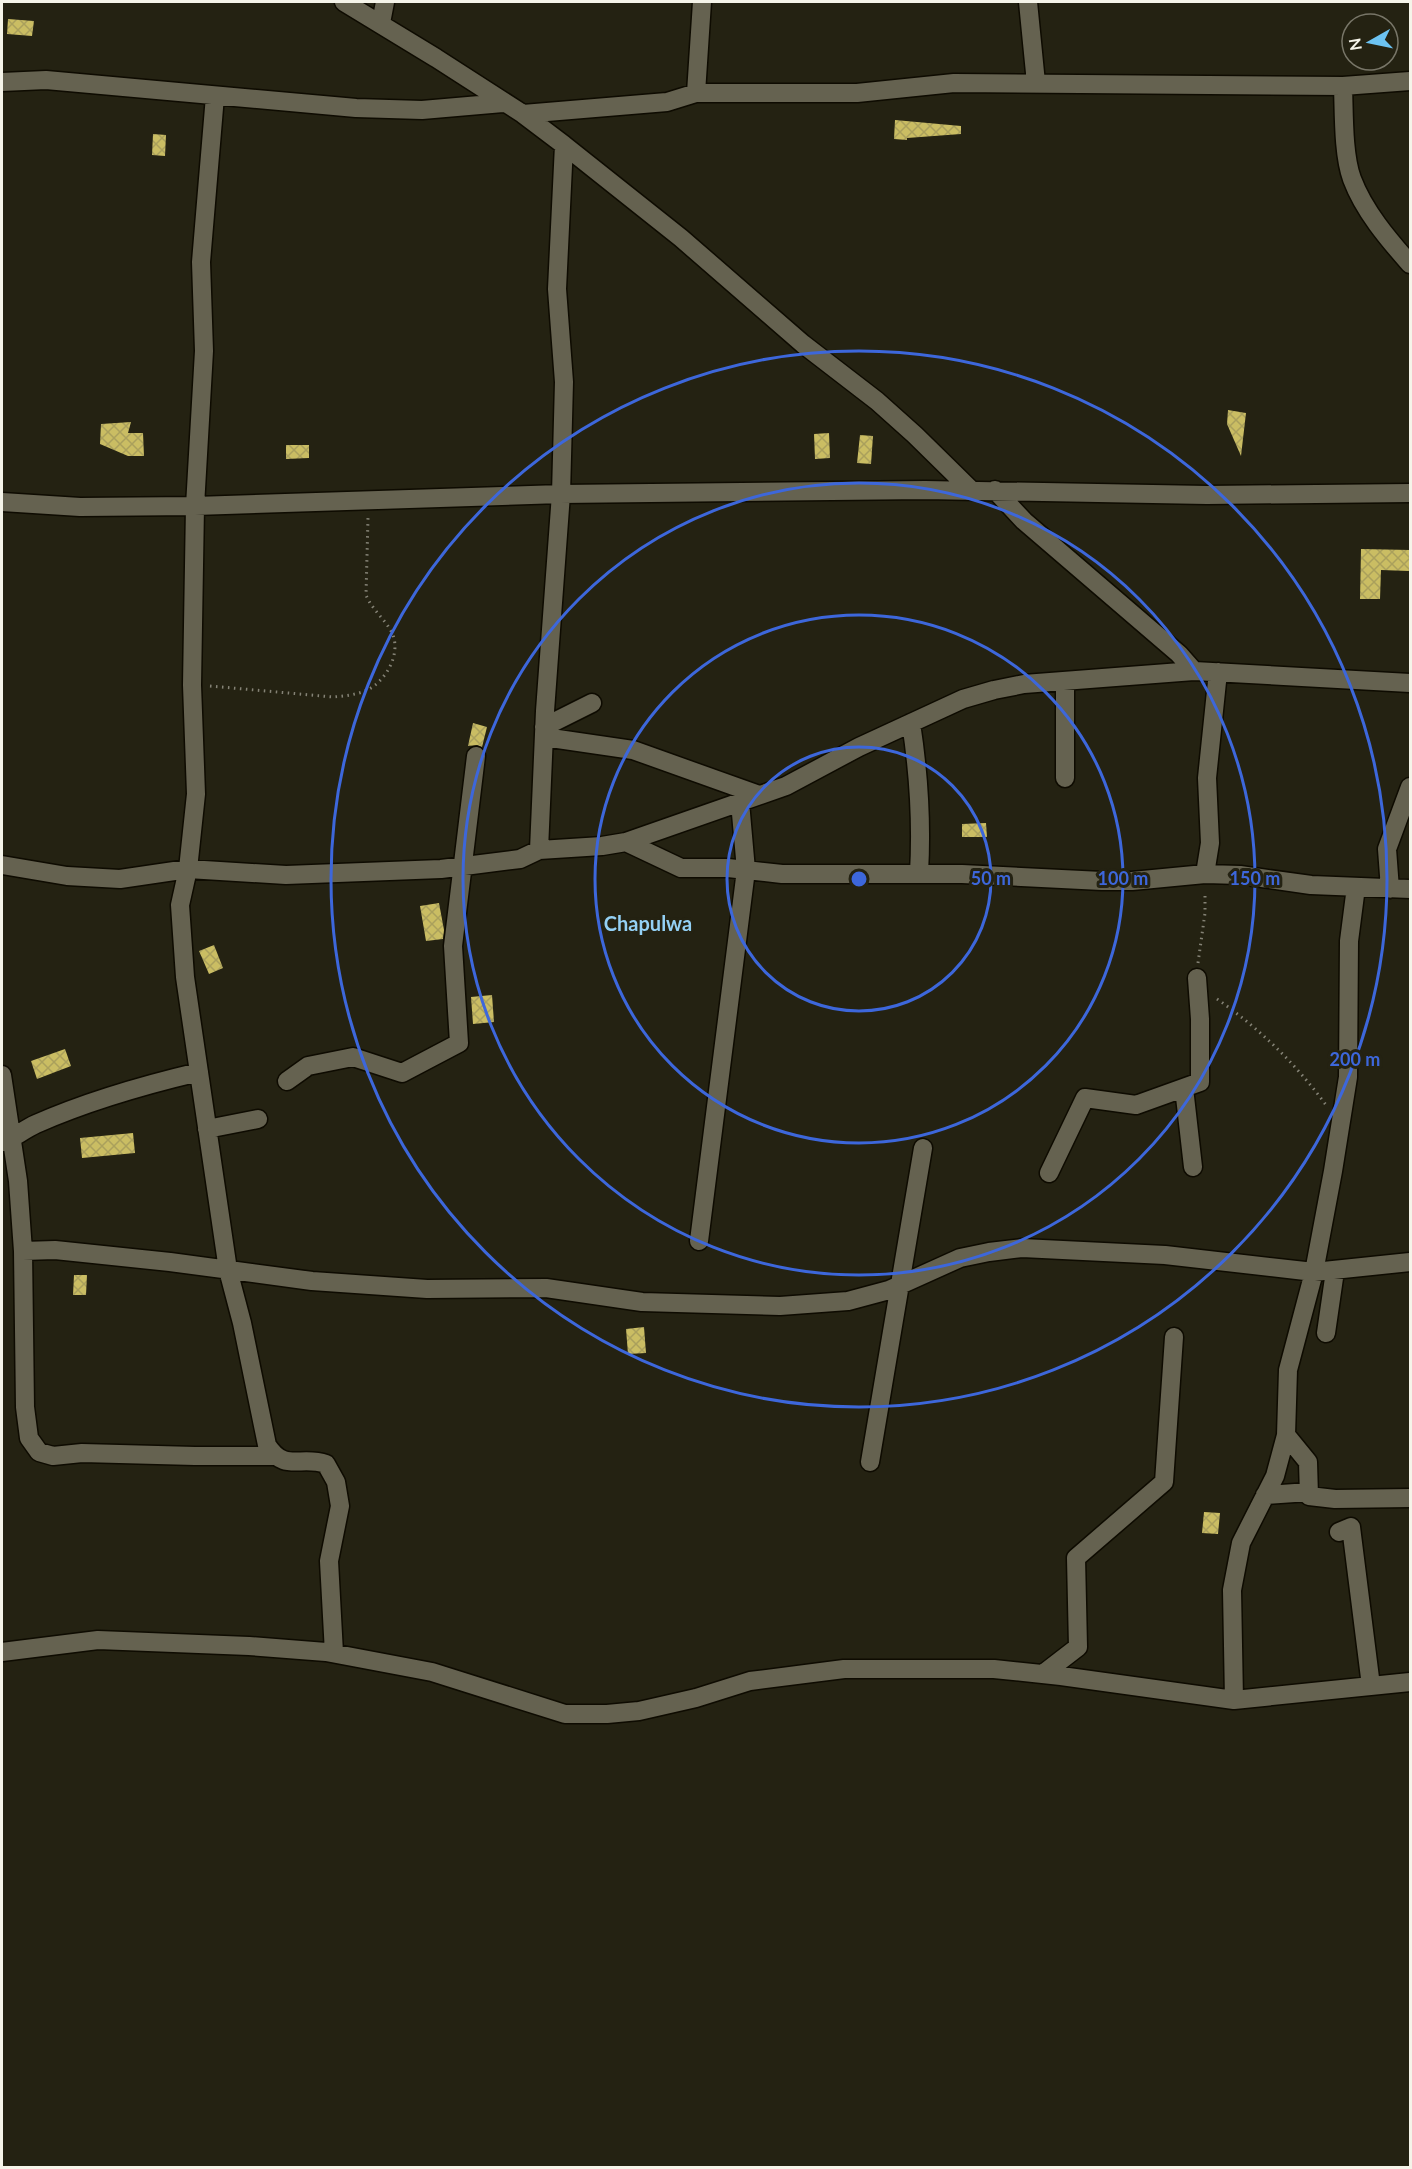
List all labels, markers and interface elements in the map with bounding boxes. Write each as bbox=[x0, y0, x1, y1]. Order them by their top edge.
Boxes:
north arrow bbox=[1340, 12, 1400, 72]
text: N bbox=[1344, 37, 1365, 52]
text: 50 m bbox=[971, 867, 1011, 889]
text: 100 m bbox=[1098, 867, 1148, 889]
text: 150 m bbox=[1230, 867, 1280, 889]
centre of rings bbox=[849, 869, 869, 889]
district label: Chapulwa bbox=[604, 911, 692, 935]
text: 200 m bbox=[1330, 1048, 1380, 1070]

